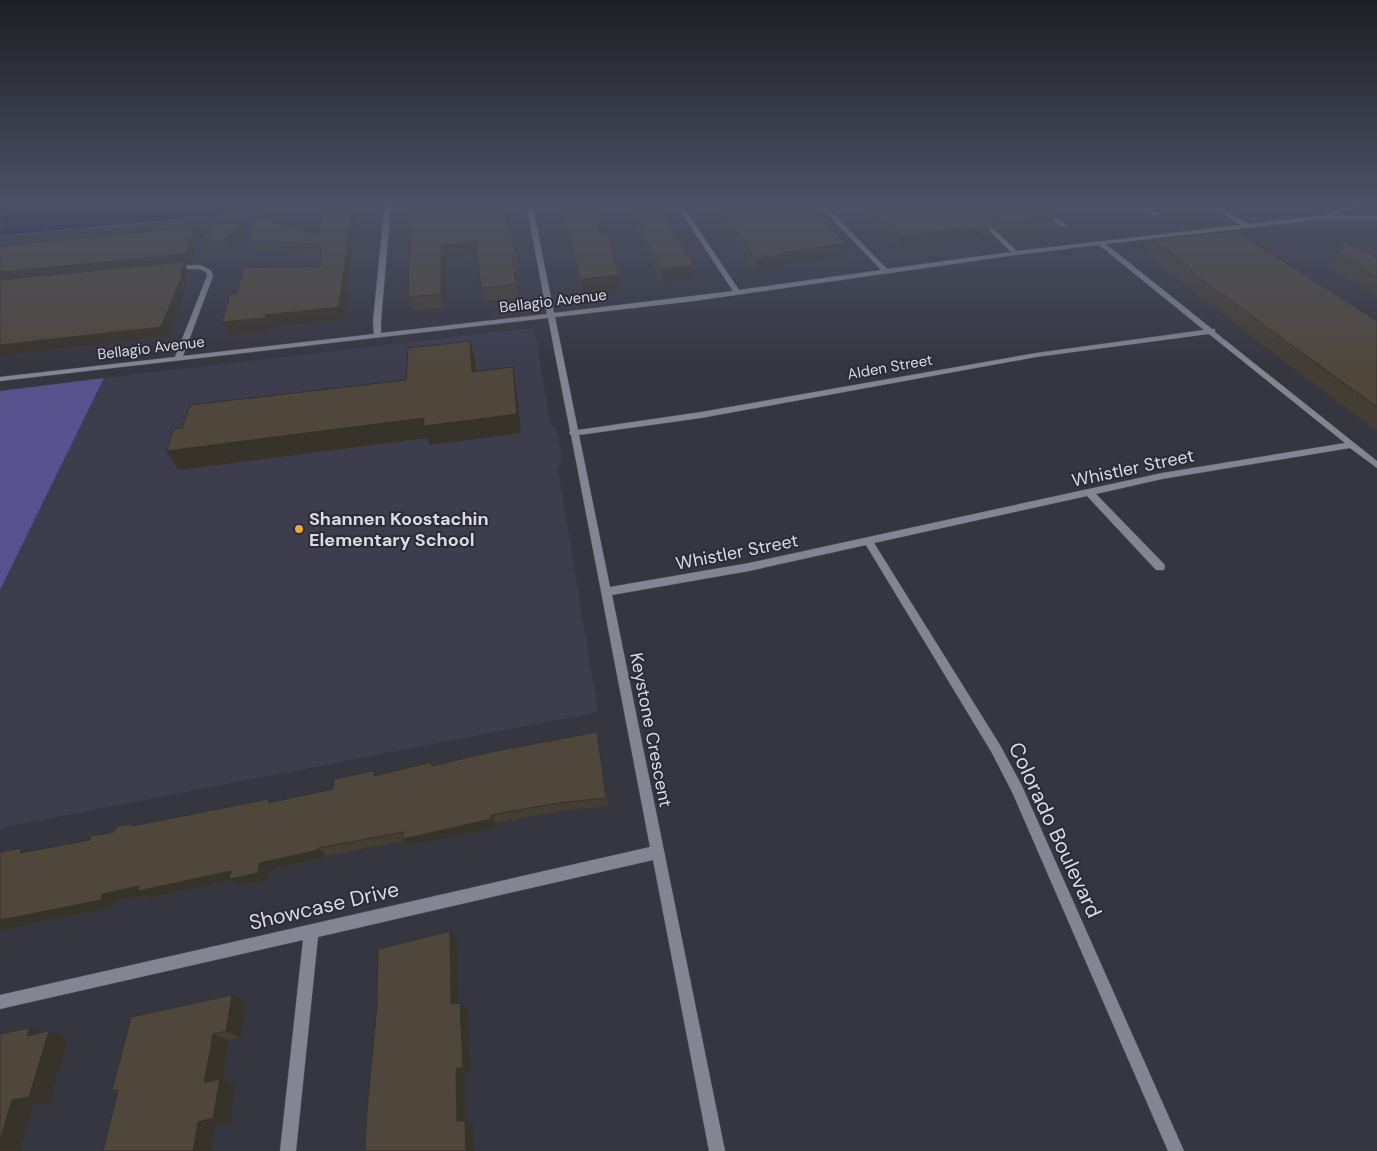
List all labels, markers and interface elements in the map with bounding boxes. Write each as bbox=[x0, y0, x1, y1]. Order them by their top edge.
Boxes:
street label: Bellagio Avenue bbox=[498, 284, 608, 318]
street label: Bellagio Avenue bbox=[96, 331, 206, 365]
street label: Alden Street bbox=[846, 350, 934, 384]
street label: Whistler Street bbox=[1070, 443, 1196, 493]
place label: Shannen Koostachin Elementary School bbox=[309, 507, 489, 552]
marker: Shannen Koostachin Elementary School bbox=[293, 523, 305, 535]
street label: Whistler Street bbox=[674, 528, 800, 576]
street label: Keystone Crescent bbox=[624, 651, 678, 809]
street label: Colorado Boulevard bbox=[1002, 738, 1108, 922]
street label: Showcase Drive bbox=[246, 875, 402, 937]

